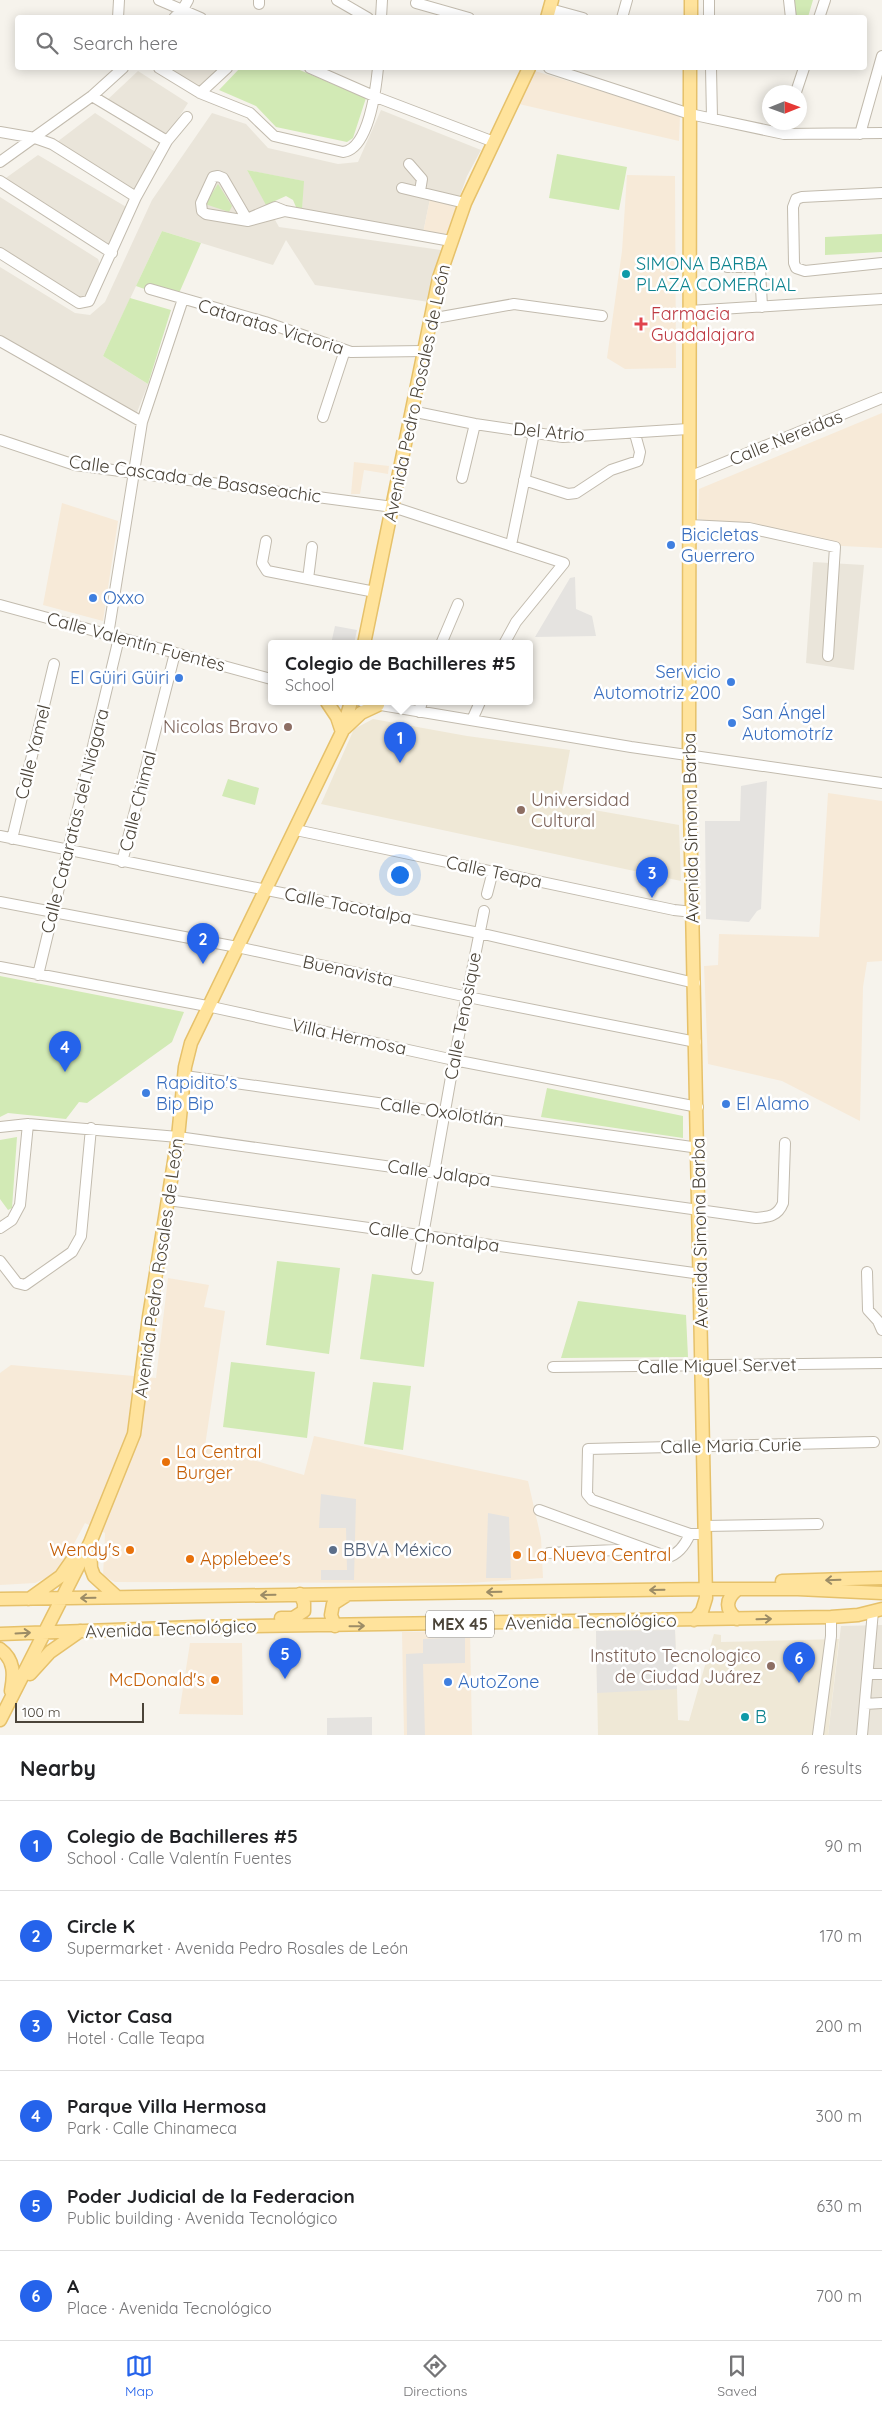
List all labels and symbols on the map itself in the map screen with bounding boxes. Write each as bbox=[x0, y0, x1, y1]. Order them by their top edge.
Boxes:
north arrow bbox=[762, 85, 807, 130]
place label: SIMONA BARBA PLAZA COMERCIAL bbox=[636, 252, 797, 296]
street label: Avenida Pedro Rosales de León bbox=[378, 262, 455, 524]
marker: SIMONA BARBA PLAZA COMERCIAL bbox=[620, 268, 632, 280]
street label: Cataratas Victoria bbox=[195, 293, 347, 360]
place label: Farmacia Guadalajara bbox=[651, 302, 755, 346]
marker: Farmacia Guadalajara bbox=[635, 318, 647, 330]
street label: Calle Nereidas bbox=[726, 404, 846, 471]
street label: Del Atrio bbox=[512, 417, 586, 446]
street label: Calle Cascada de Basaseachic bbox=[68, 449, 323, 508]
place label: Bicicletas Guerrero bbox=[681, 523, 759, 567]
marker: Bicicletas Guerrero bbox=[665, 539, 677, 551]
place label: Oxxo bbox=[103, 586, 145, 609]
marker: Oxxo bbox=[87, 592, 99, 604]
street label: Calle Valentín Fuentes bbox=[44, 607, 228, 676]
place label: Servicio Automotriz 200 bbox=[593, 660, 721, 704]
place label: El Güiri Güiri bbox=[70, 666, 169, 689]
marker: El Güiri Güiri bbox=[173, 672, 185, 684]
marker: Servicio Automotriz 200 bbox=[725, 676, 737, 688]
place label: San Ángel Automotríz bbox=[742, 701, 833, 745]
street label: Calle Yamel bbox=[10, 702, 55, 802]
street label: Calle Cataratas del Niágara bbox=[35, 706, 114, 936]
place label: Nicolas Bravo bbox=[163, 715, 278, 738]
marker: San Ángel Automotríz bbox=[726, 717, 738, 729]
marker: Nicolas Bravo bbox=[282, 721, 294, 733]
pin: 1 bbox=[384, 722, 416, 763]
street label: Avenida Simona Barba bbox=[677, 733, 704, 923]
street label: Calle Chimal bbox=[114, 748, 161, 854]
place label: Universidad Cultural bbox=[531, 788, 630, 832]
marker: Universidad Cultural bbox=[515, 804, 527, 816]
street label: Calle Teapa bbox=[444, 850, 544, 893]
pin: 3 bbox=[636, 857, 668, 898]
your location bbox=[387, 862, 413, 888]
street label: Calle Tacotalpa bbox=[283, 882, 414, 929]
pin: 2 bbox=[187, 923, 219, 964]
street label: Buenavista bbox=[301, 950, 396, 991]
street label: Calle Tenosique bbox=[439, 950, 486, 1082]
street label: Villa Hermosa bbox=[290, 1013, 409, 1060]
pin: 4 bbox=[49, 1031, 81, 1072]
place label: Rapidito's Bip Bip bbox=[156, 1071, 237, 1115]
marker: Rapidito's Bip Bip bbox=[140, 1087, 152, 1099]
street label: Calle Oxolotlán bbox=[378, 1091, 506, 1132]
place label: El Alamo bbox=[736, 1092, 809, 1115]
marker: El Alamo bbox=[720, 1098, 732, 1110]
street label: Avenida Pedro Rosales de León bbox=[129, 1136, 188, 1400]
street label: Avenida Simona Barba bbox=[686, 1138, 713, 1328]
street label: Calle Jalapa bbox=[386, 1154, 492, 1191]
street label: Calle Chontalpa bbox=[367, 1216, 501, 1257]
street label: Calle Miguel Servet bbox=[637, 1353, 797, 1378]
street label: Calle Maria Curie bbox=[660, 1433, 802, 1458]
place label: La Central Burger bbox=[176, 1440, 262, 1484]
marker: La Central Burger bbox=[160, 1456, 172, 1468]
place label: Wendy's bbox=[49, 1538, 120, 1561]
place label: BBVA México bbox=[343, 1538, 452, 1561]
place label: La Nueva Central bbox=[527, 1543, 671, 1566]
marker: Wendy's bbox=[124, 1544, 136, 1556]
marker: BBVA México bbox=[327, 1544, 339, 1556]
place label: Applebee's bbox=[200, 1547, 291, 1570]
marker: La Nueva Central bbox=[511, 1549, 523, 1561]
marker: Applebee's bbox=[184, 1553, 196, 1565]
one-way arrow bbox=[826, 1575, 842, 1584]
one-way arrow bbox=[649, 1585, 665, 1594]
one-way arrow bbox=[487, 1587, 503, 1597]
one-way arrow bbox=[261, 1590, 277, 1599]
one-way arrow bbox=[81, 1593, 97, 1602]
street label: Avenida Tecnológico bbox=[505, 1609, 677, 1634]
road number: MEX 45 bbox=[426, 1610, 494, 1638]
street label: Avenida Tecnológico bbox=[85, 1614, 257, 1643]
one-way arrow bbox=[756, 1614, 772, 1624]
one-way arrow bbox=[348, 1621, 364, 1631]
one-way arrow bbox=[14, 1628, 30, 1637]
pin: 5 bbox=[269, 1638, 301, 1679]
pin: 6 bbox=[783, 1642, 815, 1683]
place label: Instituto Tecnologico de Ciudad Juárez bbox=[590, 1644, 761, 1688]
marker: Instituto Tecnologico de Ciudad Juárez bbox=[765, 1660, 777, 1672]
place label: McDonald's bbox=[109, 1668, 205, 1691]
place label: AutoZone bbox=[458, 1670, 539, 1693]
marker: McDonald's bbox=[209, 1674, 221, 1686]
marker: AutoZone bbox=[442, 1676, 454, 1688]
scale bar bbox=[15, 1700, 144, 1723]
place label: B bbox=[755, 1705, 767, 1728]
marker: B bbox=[739, 1711, 751, 1723]

